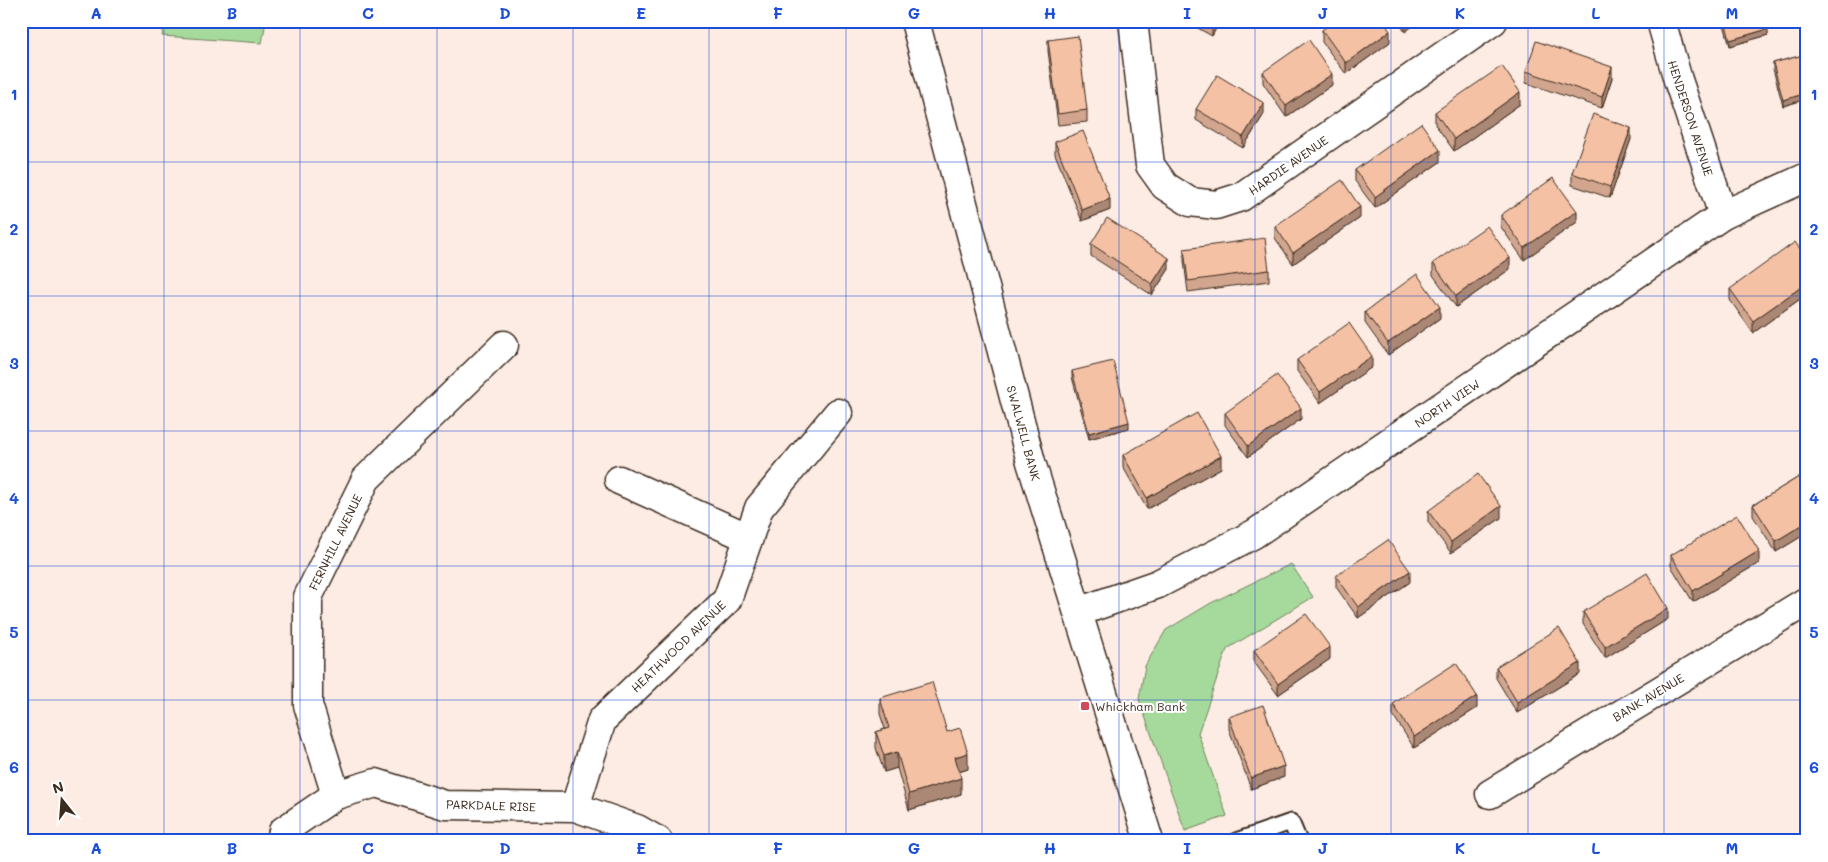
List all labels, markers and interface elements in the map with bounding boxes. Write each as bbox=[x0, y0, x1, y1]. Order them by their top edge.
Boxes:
text: A bbox=[90, 2, 102, 23]
text: B bbox=[227, 2, 237, 23]
text: C bbox=[362, 2, 374, 23]
text: D bbox=[499, 2, 511, 23]
text: E bbox=[636, 2, 646, 23]
text: F bbox=[773, 2, 783, 23]
text: G bbox=[908, 2, 920, 23]
text: H bbox=[1044, 2, 1056, 23]
text: I bbox=[1183, 2, 1191, 23]
text: J bbox=[1318, 2, 1328, 23]
text: K bbox=[1455, 2, 1465, 23]
text: L bbox=[1591, 2, 1601, 23]
text: M bbox=[1726, 2, 1738, 23]
street label: HENDERSON AVENUE bbox=[1665, 58, 1717, 178]
text: 1 bbox=[10, 83, 18, 104]
text: 1 bbox=[1810, 83, 1818, 104]
street label: HARDIE AVENUE bbox=[1245, 132, 1331, 198]
text: 2 bbox=[10, 218, 19, 239]
text: 2 bbox=[1810, 218, 1819, 239]
text: 3 bbox=[9, 352, 19, 373]
text: 3 bbox=[1809, 352, 1819, 373]
street label: NORTH VIEW bbox=[1411, 375, 1483, 431]
street label: SWALWELL BANK bbox=[1004, 384, 1045, 483]
text: 4 bbox=[9, 487, 19, 508]
text: 4 bbox=[1809, 487, 1819, 508]
street label: FERNHILL AVENUE bbox=[305, 491, 365, 593]
street label: HEATHWOOD AVENUE bbox=[627, 597, 729, 695]
text: 5 bbox=[9, 621, 19, 642]
text: 5 bbox=[1809, 621, 1819, 642]
street label: BANK AVENUE bbox=[1609, 669, 1687, 725]
place label: Whickham Bank bbox=[1095, 698, 1185, 714]
marker: Whickham Bank bbox=[1079, 700, 1091, 712]
text: 6 bbox=[9, 756, 19, 777]
text: 6 bbox=[1809, 756, 1819, 777]
north arrow bbox=[38, 774, 88, 824]
text: N bbox=[50, 776, 66, 798]
street label: PARKDALE RISE bbox=[446, 795, 536, 815]
text: A bbox=[90, 837, 102, 858]
text: B bbox=[227, 837, 237, 858]
text: C bbox=[362, 837, 374, 858]
text: D bbox=[499, 837, 511, 858]
text: E bbox=[636, 837, 646, 858]
text: F bbox=[773, 837, 783, 858]
text: G bbox=[908, 837, 920, 858]
text: H bbox=[1044, 837, 1056, 858]
text: I bbox=[1183, 837, 1191, 858]
text: J bbox=[1318, 837, 1328, 858]
text: K bbox=[1455, 837, 1465, 858]
text: L bbox=[1591, 837, 1601, 858]
text: M bbox=[1726, 837, 1738, 858]

